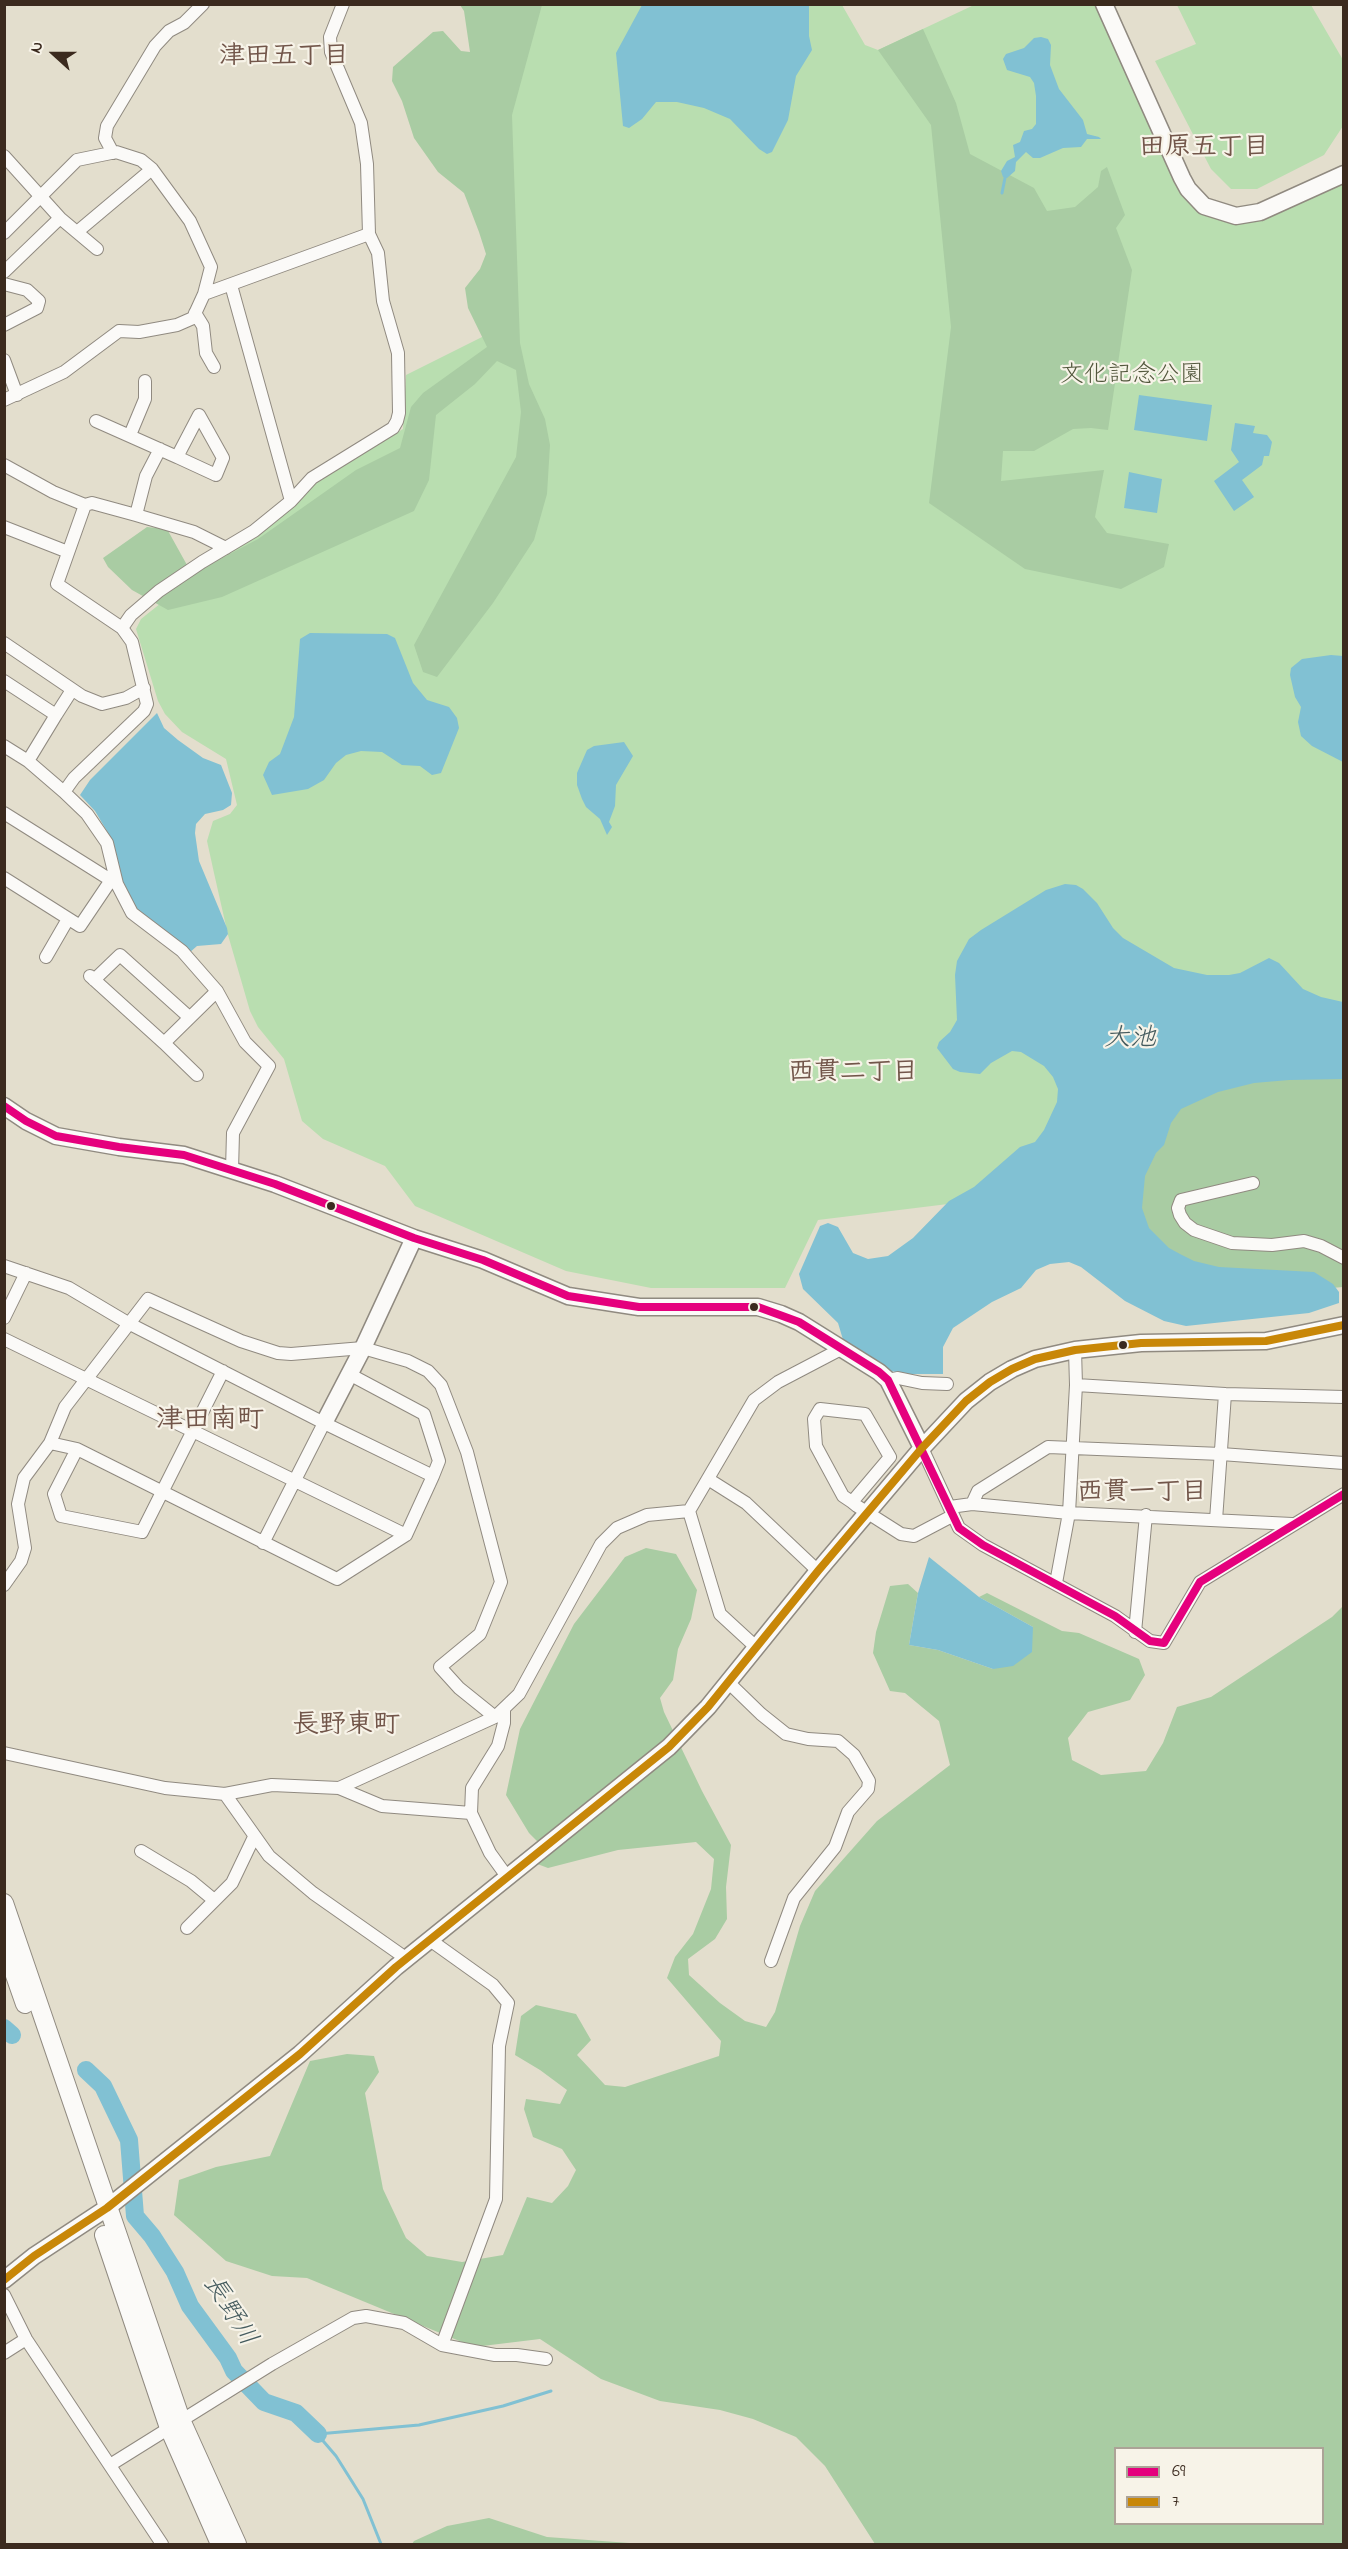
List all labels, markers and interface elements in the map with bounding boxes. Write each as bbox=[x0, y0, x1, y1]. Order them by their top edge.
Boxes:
north arrow bbox=[24, 24, 84, 84]
text: N bbox=[24, 38, 50, 57]
district label: 津田五丁目 bbox=[219, 43, 349, 75]
district label: 田原五丁目 bbox=[1139, 134, 1269, 166]
park label: 文化記念公園 bbox=[1060, 363, 1204, 391]
water label: 大池 bbox=[1104, 1025, 1156, 1057]
district label: 西貫二丁目 bbox=[788, 1059, 918, 1091]
unlabelled marker bbox=[325, 1200, 337, 1212]
unlabelled marker bbox=[748, 1301, 760, 1313]
unlabelled marker bbox=[1117, 1339, 1129, 1351]
district label: 津田南町 bbox=[156, 1407, 264, 1439]
district label: 西貫一丁目 bbox=[1077, 1479, 1207, 1511]
district label: 長野東町 bbox=[292, 1712, 400, 1744]
water label: 長野川 bbox=[194, 2271, 262, 2353]
legend bbox=[1114, 2447, 1324, 2525]
text: 69 bbox=[1172, 2459, 1185, 2485]
text: 7 bbox=[1172, 2489, 1179, 2515]

